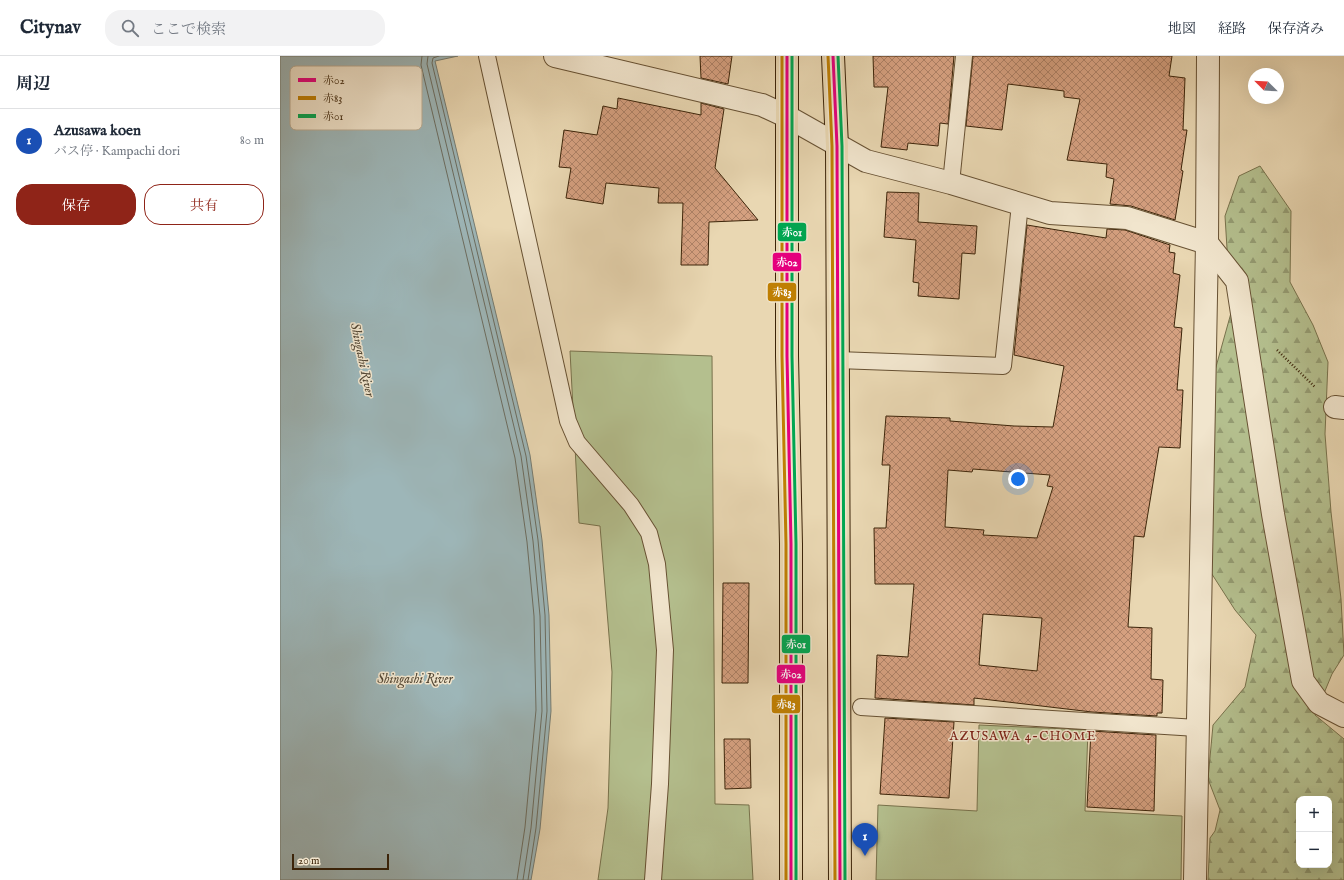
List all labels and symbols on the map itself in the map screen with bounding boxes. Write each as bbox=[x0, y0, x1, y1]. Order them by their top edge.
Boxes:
legend bbox=[290, 66, 422, 130]
north arrow bbox=[1248, 68, 1284, 104]
text: 赤02 bbox=[323, 74, 345, 88]
text: 赤83 bbox=[323, 92, 342, 106]
text: 赤01 bbox=[323, 110, 343, 124]
line badge: 赤01 bbox=[777, 222, 807, 242]
text: 赤01 bbox=[782, 226, 802, 240]
line badge: 赤02 bbox=[772, 252, 802, 272]
text: 赤02 bbox=[776, 256, 799, 270]
line badge: 赤83 bbox=[767, 282, 797, 302]
text: 赤83 bbox=[772, 286, 792, 300]
water label: Shingashi River bbox=[345, 321, 378, 399]
your location bbox=[1008, 469, 1028, 489]
line badge: 赤01 bbox=[781, 634, 811, 654]
text: 赤01 bbox=[786, 638, 806, 652]
line badge: 赤02 bbox=[776, 664, 806, 684]
text: 赤02 bbox=[780, 668, 803, 682]
water label: Shingashi River bbox=[377, 671, 453, 689]
line badge: 赤83 bbox=[771, 694, 801, 714]
text: 赤83 bbox=[776, 698, 796, 712]
district label: AZUSAWA 4-CHOME bbox=[949, 728, 1096, 745]
pin: 1 bbox=[852, 823, 878, 856]
scale bar bbox=[292, 852, 389, 871]

